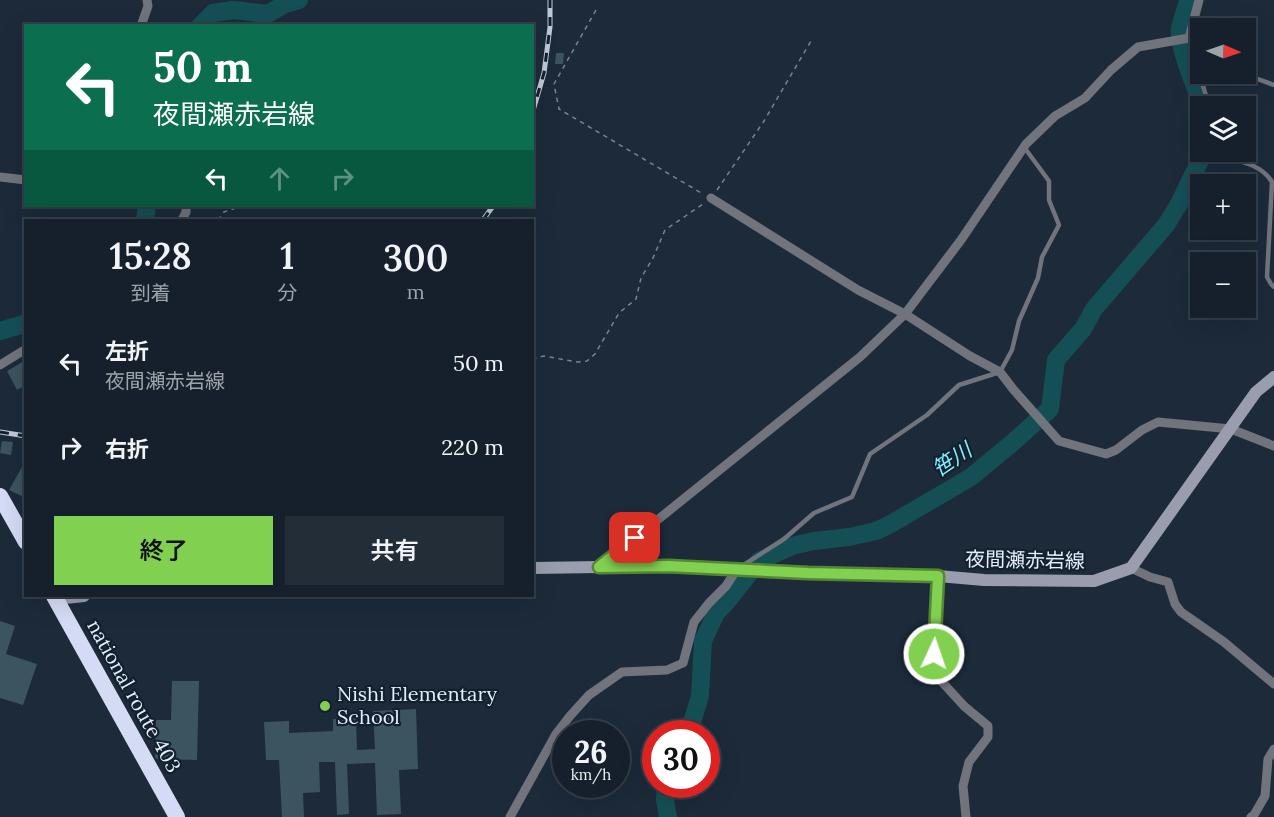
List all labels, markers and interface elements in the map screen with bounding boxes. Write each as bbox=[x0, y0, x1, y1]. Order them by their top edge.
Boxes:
north arrow bbox=[1190, 18, 1256, 84]
map controls bbox=[1190, 18, 1256, 318]
text: 50 m bbox=[153, 40, 252, 94]
icon: left bbox=[54, 48, 132, 126]
button: layers bbox=[1190, 96, 1256, 162]
text: 夜間瀬赤岩線 bbox=[153, 97, 315, 131]
icon: left bbox=[200, 162, 233, 195]
icon: ahead bbox=[263, 162, 296, 195]
icon: right bbox=[326, 162, 359, 195]
button: + bbox=[1190, 174, 1256, 240]
text: 15:28 bbox=[110, 233, 192, 279]
text: 1 bbox=[280, 233, 294, 279]
text: 300 bbox=[383, 235, 448, 281]
button: − bbox=[1190, 252, 1256, 318]
text: m bbox=[407, 279, 425, 304]
text: 到着 bbox=[131, 280, 171, 305]
text: 分 bbox=[277, 280, 297, 305]
text: 左折 bbox=[105, 337, 149, 365]
icon: left bbox=[54, 347, 87, 380]
text: 50 m bbox=[453, 349, 504, 377]
text: 夜間瀬赤岩線 bbox=[105, 368, 225, 393]
icon: right bbox=[54, 431, 87, 464]
text: 220 m bbox=[441, 433, 504, 461]
text: 右折 bbox=[105, 435, 149, 463]
water label: 笹川 bbox=[927, 436, 978, 483]
pin bbox=[609, 512, 660, 563]
button: 終了 bbox=[54, 516, 273, 585]
button: 共有 bbox=[285, 516, 504, 585]
icon: arrive bbox=[618, 521, 651, 554]
street label: 夜間瀬赤岩線 bbox=[965, 546, 1085, 573]
street label: national route 403 bbox=[82, 615, 187, 777]
position arrow bbox=[902, 622, 966, 686]
place label: Nishi Elementary School bbox=[337, 681, 497, 729]
marker: Nishi Elementary School bbox=[318, 699, 332, 713]
speed limit sign: 30 bbox=[642, 720, 720, 798]
text: 26 bbox=[574, 733, 608, 771]
text: km/h bbox=[571, 765, 611, 784]

